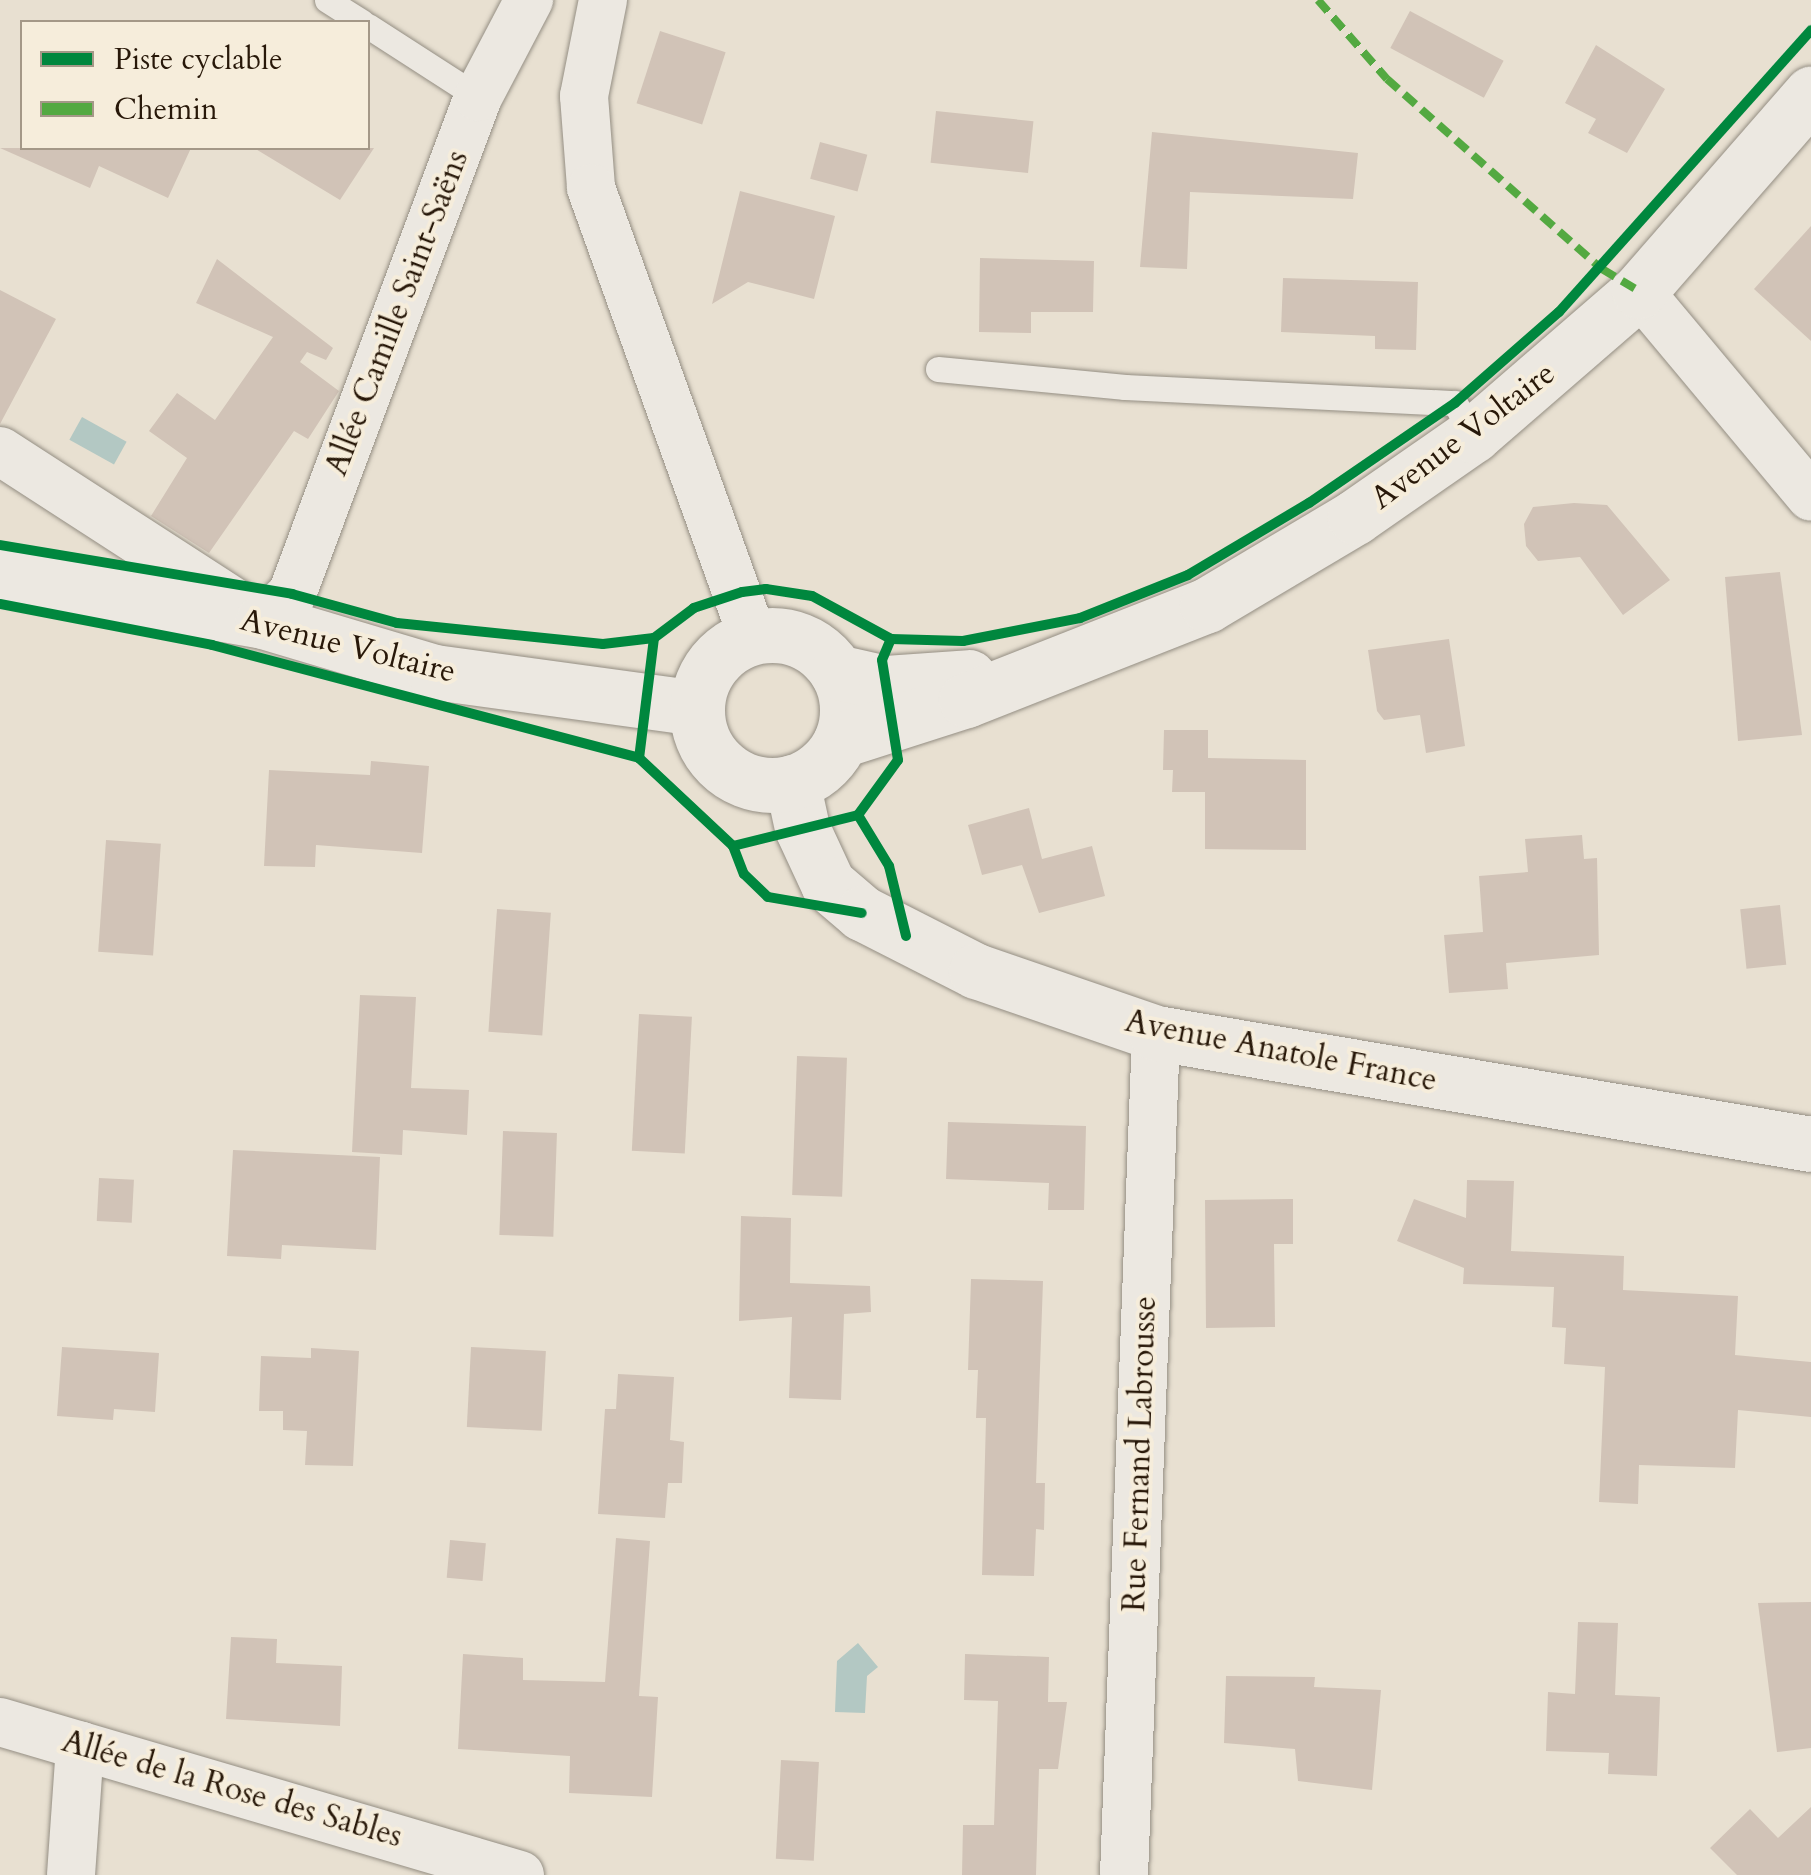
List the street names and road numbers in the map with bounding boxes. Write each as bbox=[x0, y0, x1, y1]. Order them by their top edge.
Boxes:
street label: Allée Camille Saint-Saëns bbox=[317, 145, 477, 481]
street label: Avenue Voltaire bbox=[1363, 354, 1563, 518]
street label: Avenue Voltaire bbox=[236, 601, 460, 691]
street label: Avenue Anatole France bbox=[1122, 1002, 1440, 1100]
street label: Rue Fernand Labrousse bbox=[1115, 1295, 1165, 1613]
street label: Allée de la Rose des Sables bbox=[58, 1722, 406, 1856]

